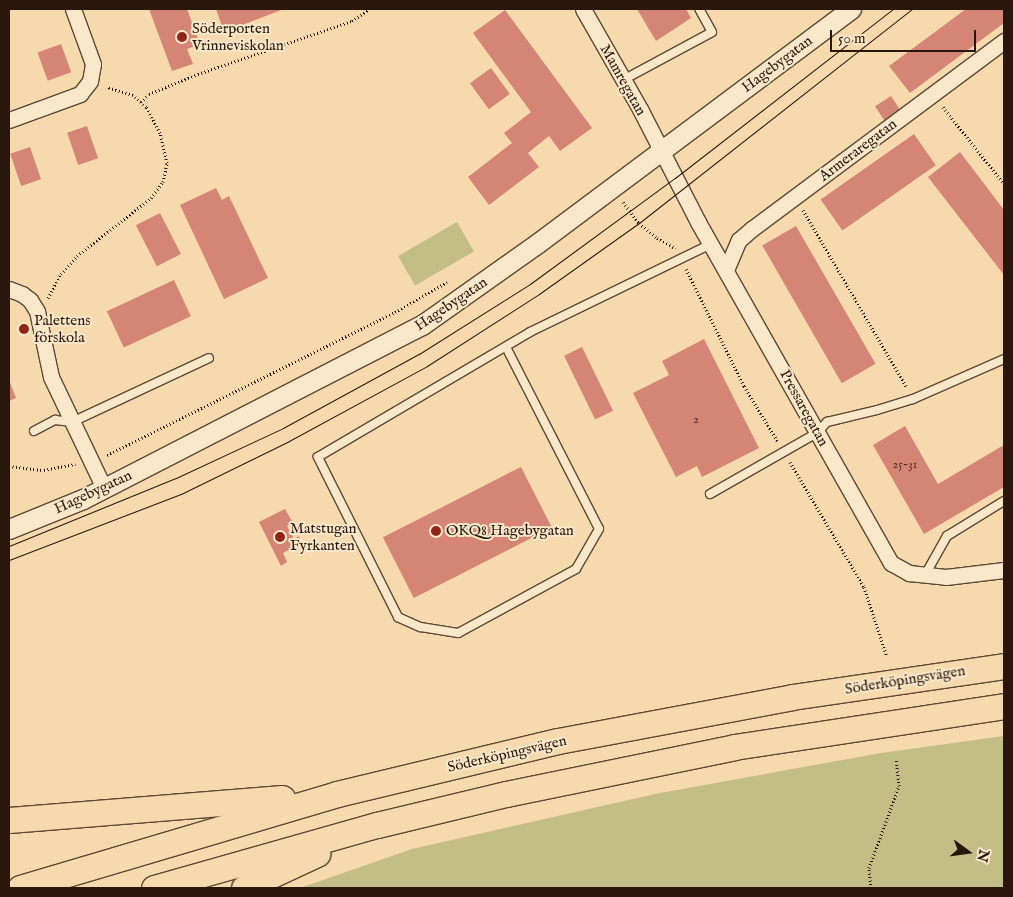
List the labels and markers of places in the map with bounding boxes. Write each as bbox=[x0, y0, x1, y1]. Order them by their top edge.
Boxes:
place label: Söderporten Vrinneviskolan bbox=[192, 19, 284, 54]
marker: Söderporten Vrinneviskolan bbox=[176, 31, 188, 43]
place label: Palettens förskola bbox=[34, 311, 90, 346]
marker: Palettens förskola bbox=[18, 323, 30, 335]
place label: Matstugan Fyrkanten bbox=[290, 519, 357, 554]
place label: OKQ8 Hagebygatan bbox=[446, 522, 574, 540]
marker: OKQ8 Hagebygatan bbox=[430, 525, 442, 537]
marker: Matstugan Fyrkanten bbox=[274, 531, 286, 543]

